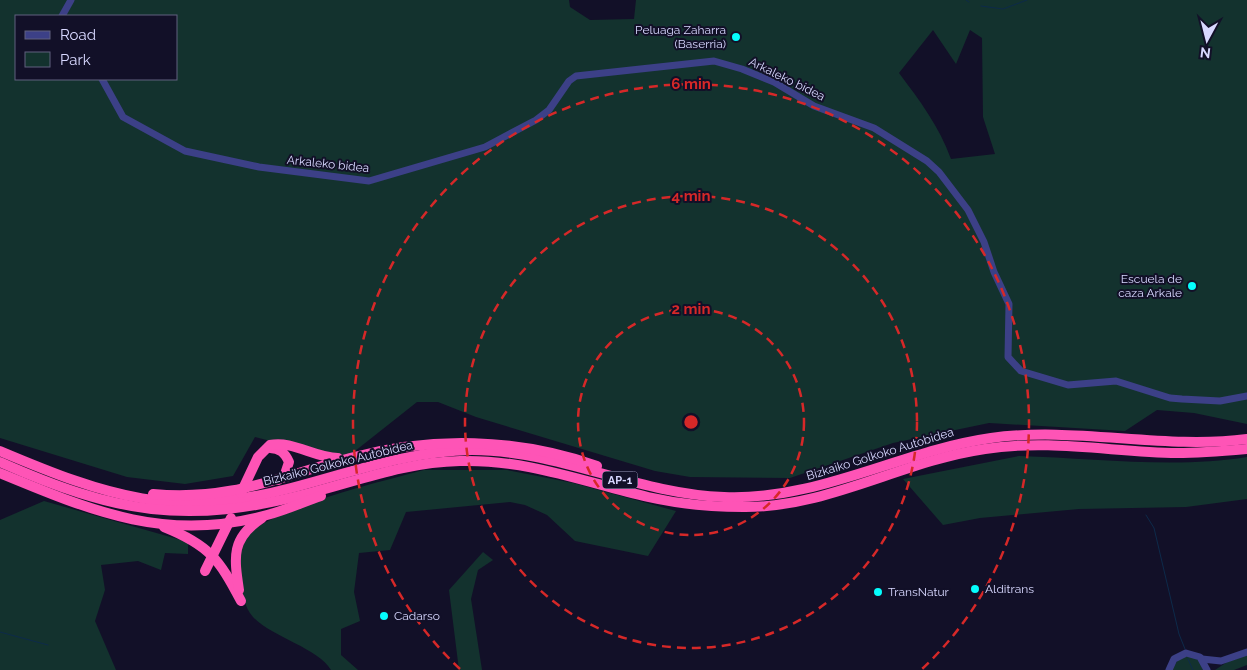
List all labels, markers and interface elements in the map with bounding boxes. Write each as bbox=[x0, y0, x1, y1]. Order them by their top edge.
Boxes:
legend bbox=[15, 15, 178, 80]
north arrow bbox=[1182, 15, 1232, 65]
place label: Peluaga Zaharra (Baserria) bbox=[635, 23, 726, 51]
text: Road bbox=[60, 26, 96, 44]
marker: Peluaga Zaharra (Baserria) bbox=[730, 31, 742, 43]
text: N bbox=[1199, 44, 1212, 61]
text: Park bbox=[60, 51, 91, 69]
street label: Arkaleko bidea bbox=[747, 55, 827, 103]
text: 6 min bbox=[671, 75, 711, 93]
street label: Arkaleko bidea bbox=[286, 153, 370, 175]
text: 4 min bbox=[671, 187, 711, 205]
place label: Escuela de caza Arkale bbox=[1118, 272, 1182, 300]
marker: Escuela de caza Arkale bbox=[1186, 280, 1198, 292]
text: 2 min bbox=[672, 300, 710, 318]
centre of rings bbox=[682, 413, 700, 431]
street label: Bizkaiko Golkoko Autobidea bbox=[805, 425, 955, 483]
street label: Bizkaiko Golkoko Autobidea bbox=[262, 438, 414, 488]
road number: AP-1 bbox=[602, 472, 638, 488]
place label: Alditrans bbox=[985, 582, 1034, 596]
marker: Alditrans bbox=[969, 583, 981, 595]
place label: TransNatur bbox=[888, 585, 950, 599]
marker: TransNatur bbox=[872, 586, 884, 598]
place label: Cadarso bbox=[394, 609, 440, 623]
marker: Cadarso bbox=[378, 610, 390, 622]

